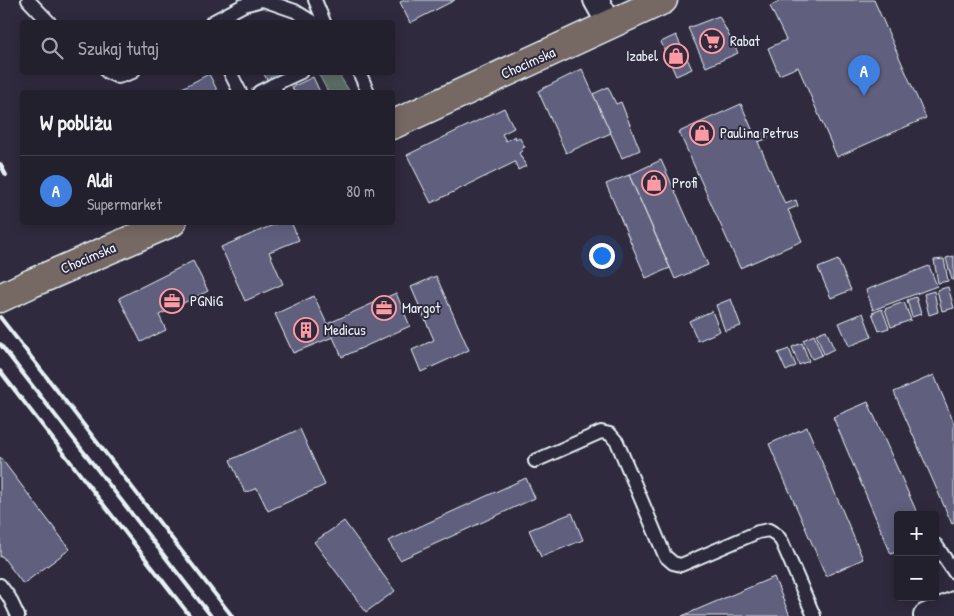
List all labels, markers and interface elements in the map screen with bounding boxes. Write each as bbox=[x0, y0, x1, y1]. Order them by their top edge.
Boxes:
search box bbox=[20, 20, 395, 75]
supermarket icon: Rabat bbox=[699, 28, 725, 54]
place label: Rabat bbox=[730, 30, 761, 51]
icon: search bbox=[38, 34, 66, 62]
text: Szukaj tutaj bbox=[78, 35, 159, 61]
street label: Chocimska bbox=[497, 41, 559, 84]
shop icon: Izabel bbox=[663, 43, 689, 69]
place label: Izabel bbox=[626, 45, 658, 66]
pin: A bbox=[848, 55, 880, 96]
text: W pobliżu bbox=[40, 108, 112, 137]
shop icon: Paulina Petrus bbox=[689, 120, 715, 146]
place label: Paulina Petrus bbox=[720, 122, 799, 143]
text: Aldi bbox=[87, 167, 113, 193]
shop icon: Profi bbox=[641, 170, 667, 196]
place label: Profi bbox=[672, 172, 697, 193]
text: A bbox=[52, 180, 60, 202]
text: 80 m bbox=[346, 180, 375, 202]
text: Supermarket bbox=[87, 193, 162, 215]
street label: Chocimska bbox=[57, 237, 119, 279]
your location bbox=[589, 243, 615, 269]
office icon: PGNiG bbox=[159, 288, 185, 314]
place label: PGNiG bbox=[190, 290, 224, 311]
office icon: Margot bbox=[371, 295, 397, 321]
place label: Margot bbox=[402, 297, 441, 318]
building icon: Medicus bbox=[293, 317, 319, 343]
place label: Medicus bbox=[324, 319, 366, 340]
map controls bbox=[894, 511, 939, 601]
button: + bbox=[894, 511, 939, 556]
button: − bbox=[894, 556, 939, 601]

